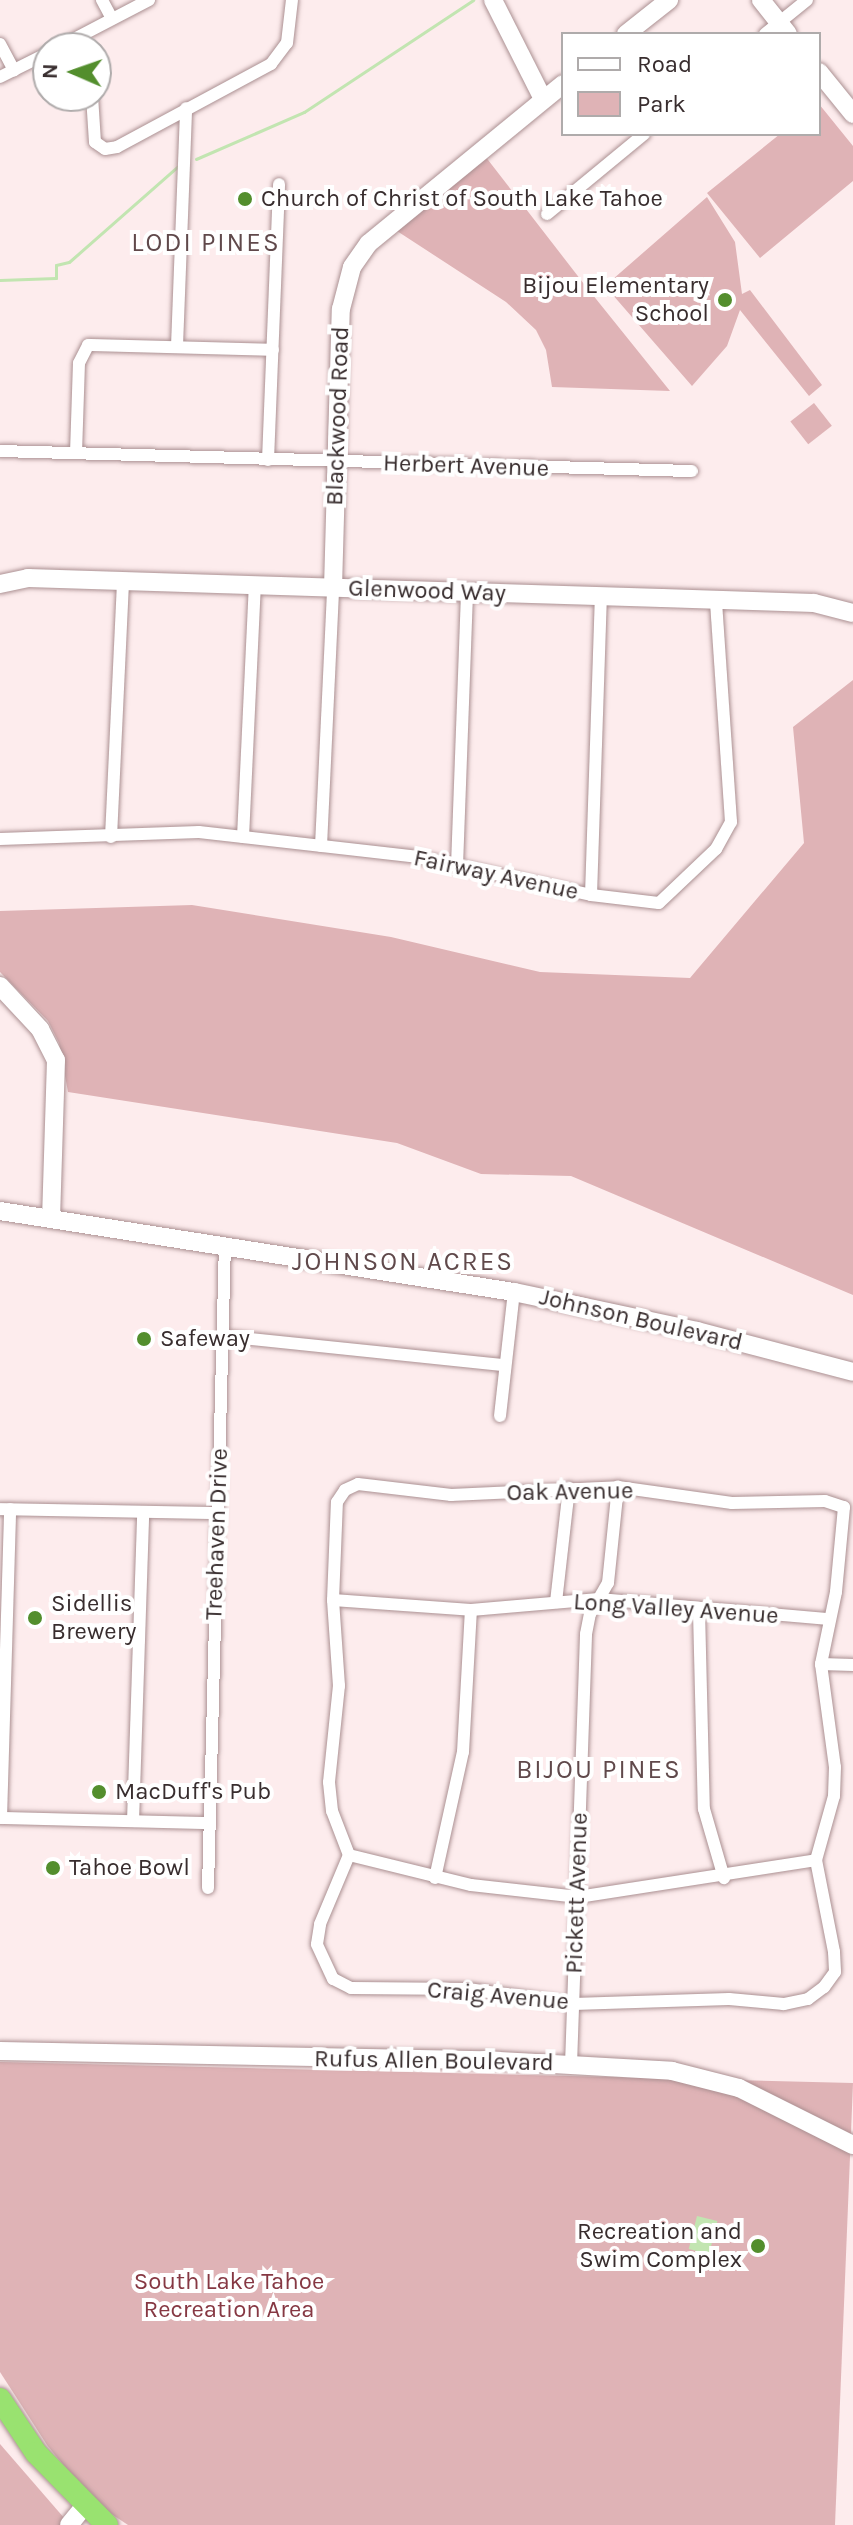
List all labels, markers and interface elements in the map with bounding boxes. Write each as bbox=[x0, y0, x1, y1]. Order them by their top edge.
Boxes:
north arrow bbox=[32, 32, 112, 112]
legend bbox=[561, 32, 821, 136]
text: Road bbox=[637, 50, 692, 78]
text: N bbox=[37, 63, 63, 80]
text: Park bbox=[637, 90, 686, 118]
place label: Church of Christ of South Lake Tahoe bbox=[261, 185, 663, 213]
marker: Church of Christ of South Lake Tahoe bbox=[236, 190, 254, 208]
district label: LODI PINES bbox=[131, 227, 281, 259]
place label: Bijou Elementary School bbox=[522, 272, 709, 328]
marker: Bijou Elementary School bbox=[716, 291, 734, 309]
street label: Blackwood Road bbox=[320, 326, 356, 506]
street label: Herbert Avenue bbox=[383, 449, 549, 483]
street label: Glenwood Way bbox=[348, 574, 506, 608]
street label: Fairway Avenue bbox=[411, 844, 581, 906]
district label: JOHNSON ACRES bbox=[292, 1246, 514, 1278]
street label: Johnson Boulevard bbox=[537, 1283, 745, 1357]
place label: Safeway bbox=[160, 1325, 250, 1353]
marker: Safeway bbox=[135, 1330, 153, 1348]
street label: Treehaven Drive bbox=[200, 1448, 234, 1620]
street label: Oak Avenue bbox=[506, 1476, 634, 1508]
street label: Long Valley Avenue bbox=[572, 1587, 780, 1631]
place label: Sidellis Brewery bbox=[51, 1590, 136, 1646]
marker: Sidellis Brewery bbox=[26, 1609, 44, 1627]
district label: BIJOU PINES bbox=[516, 1754, 682, 1786]
place label: MacDuff's Pub bbox=[115, 1778, 271, 1806]
marker: MacDuff's Pub bbox=[90, 1783, 108, 1801]
street label: Pickett Avenue bbox=[560, 1812, 594, 1974]
place label: Tahoe Bowl bbox=[69, 1854, 190, 1882]
marker: Tahoe Bowl bbox=[44, 1859, 62, 1877]
street label: Craig Avenue bbox=[426, 1975, 570, 2017]
street label: Rufus Allen Boulevard bbox=[314, 2045, 554, 2077]
place label: Recreation and Swim Complex bbox=[577, 2218, 742, 2274]
marker: Recreation and Swim Complex bbox=[749, 2237, 767, 2255]
park label: South Lake Tahoe Recreation Area bbox=[134, 2268, 324, 2324]

